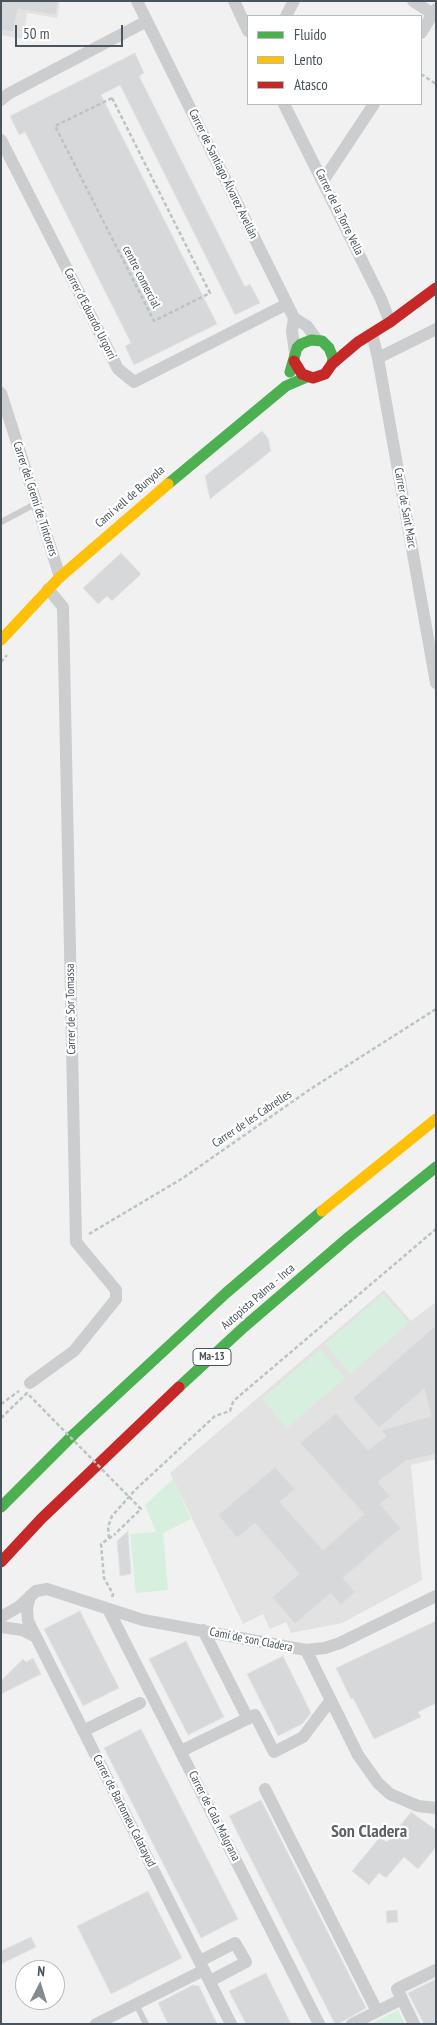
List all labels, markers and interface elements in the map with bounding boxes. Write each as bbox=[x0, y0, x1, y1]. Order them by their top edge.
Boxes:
scale bar bbox=[18, 15, 125, 47]
legend bbox=[247, 15, 422, 105]
text: 50 m bbox=[23, 24, 49, 43]
text: Fluido bbox=[294, 25, 326, 44]
text: Lento bbox=[294, 50, 323, 69]
text: Atasco bbox=[294, 75, 328, 94]
street label: Carrer de Santiago Álvarez Avellán bbox=[185, 107, 261, 241]
street label: Carrer de la Torre Vella bbox=[312, 167, 366, 257]
street label: centre comercial bbox=[119, 243, 163, 311]
street label: Carrer d'Eduardo Urgorri bbox=[61, 266, 119, 362]
street label: Carrer del Gremi de Tintorers bbox=[10, 440, 60, 558]
street label: Camí vell de Bunyola bbox=[92, 463, 168, 531]
street label: Carrer de Sant Marc bbox=[391, 467, 419, 549]
street label: Carrer de Sor Tomassa bbox=[63, 963, 79, 1055]
street label: Carrer de les Cabrelles bbox=[210, 1087, 294, 1151]
street label: Autopista Palma - Inca bbox=[218, 1261, 298, 1333]
road number: Ma-13 bbox=[193, 1348, 231, 1365]
street label: Camí de son Cladera bbox=[208, 1625, 294, 1655]
street label: Carrer de Bartomeu Calatayud bbox=[89, 1753, 159, 1869]
street label: Carrer de Cala Malgrana bbox=[185, 1769, 243, 1863]
district label: Son Cladera bbox=[331, 1821, 407, 1843]
north arrow bbox=[15, 1960, 65, 2010]
text: N bbox=[37, 1962, 46, 1980]

